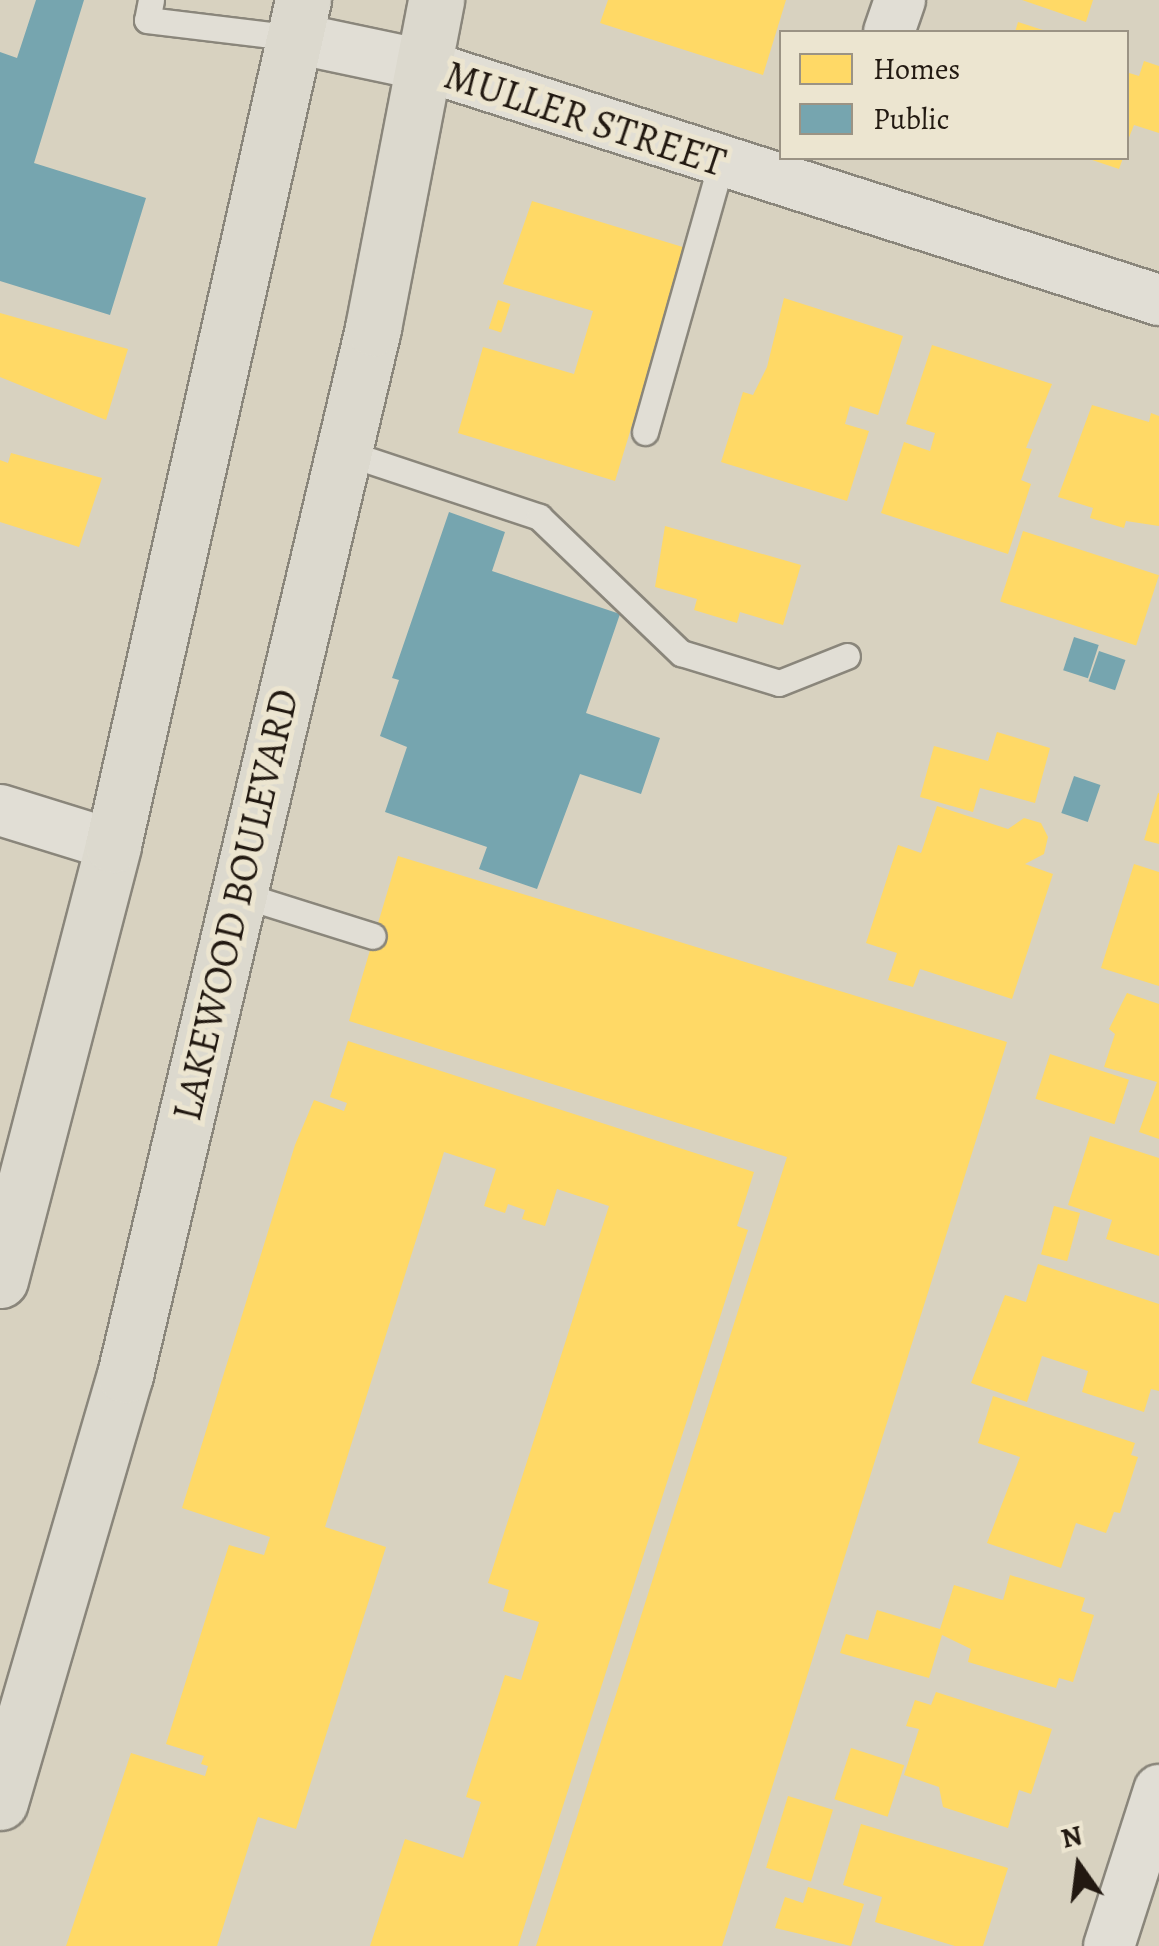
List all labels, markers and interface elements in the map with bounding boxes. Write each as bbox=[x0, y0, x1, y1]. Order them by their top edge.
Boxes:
legend bbox=[779, 30, 1129, 160]
text: Homes bbox=[873, 49, 960, 89]
street label: MULLER STREET bbox=[438, 51, 732, 187]
text: Public bbox=[873, 99, 950, 139]
street label: LAKEWOOD BOULEVARD bbox=[163, 685, 309, 1125]
north arrow bbox=[1029, 1816, 1129, 1916]
text: N bbox=[1057, 1816, 1086, 1858]

